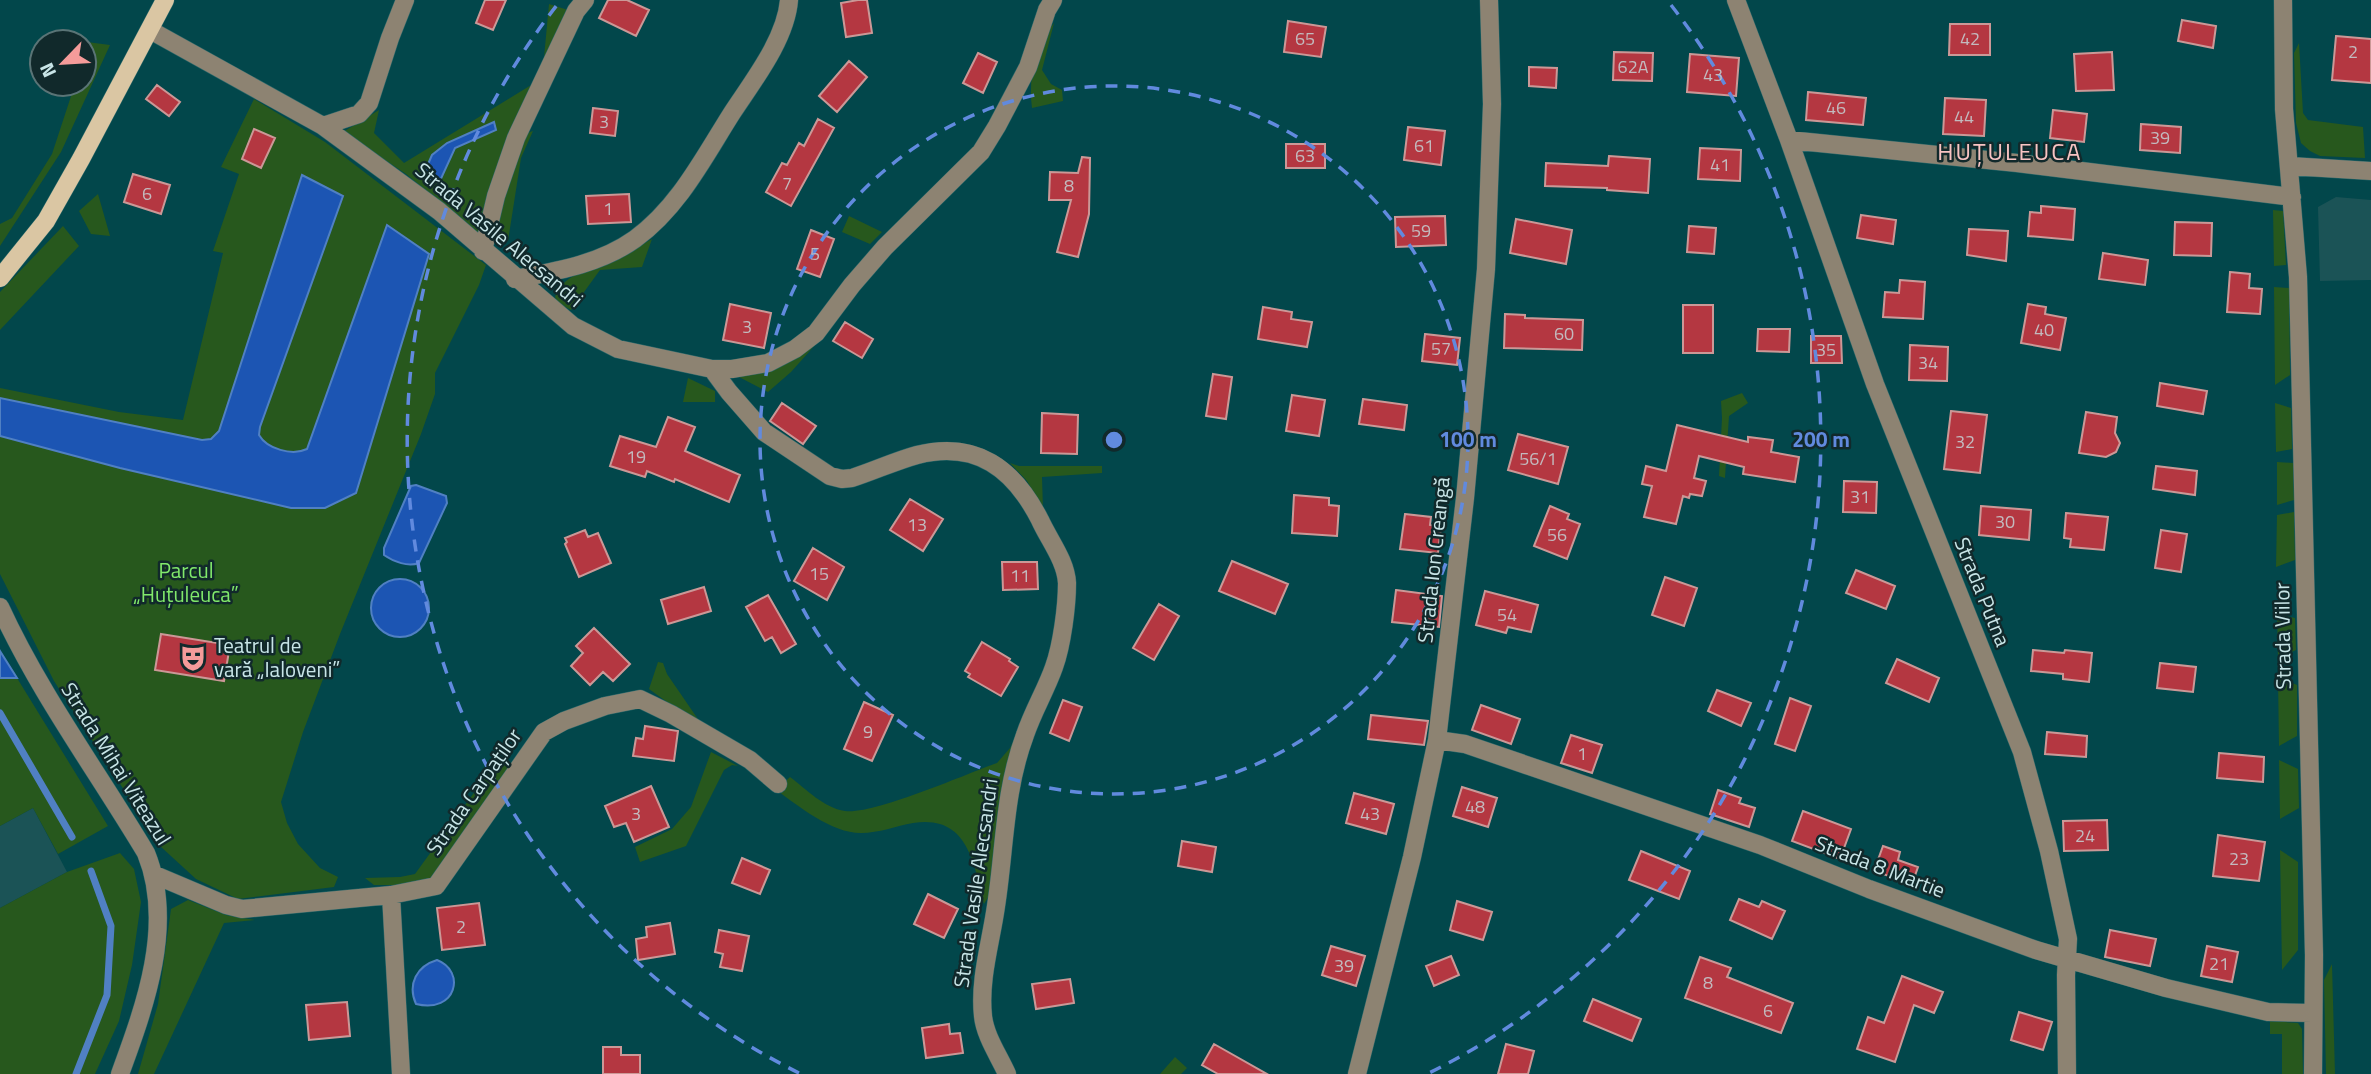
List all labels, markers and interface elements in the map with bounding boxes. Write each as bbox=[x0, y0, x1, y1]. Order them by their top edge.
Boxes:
house number: 65 bbox=[1295, 25, 1315, 52]
house number: 42 bbox=[1960, 25, 1980, 52]
north arrow bbox=[28, 28, 98, 98]
house number: 2 bbox=[2348, 38, 2358, 65]
house number: 62A bbox=[1618, 53, 1649, 80]
text: N bbox=[31, 58, 63, 82]
house number: 43 bbox=[1703, 61, 1723, 88]
house number: 46 bbox=[1826, 94, 1846, 121]
house number: 44 bbox=[1954, 103, 1974, 130]
house number: 3 bbox=[599, 108, 609, 135]
house number: 39 bbox=[2150, 124, 2170, 151]
house number: 61 bbox=[1414, 132, 1434, 159]
district label: HUȚULEUCA bbox=[1937, 133, 2083, 169]
house number: 63 bbox=[1295, 142, 1315, 169]
house number: 41 bbox=[1710, 151, 1730, 178]
street label: Strada Vasile Alecsandri bbox=[409, 154, 591, 314]
house number: 7 bbox=[782, 170, 792, 197]
house number: 8 bbox=[1064, 172, 1074, 199]
house number: 6 bbox=[142, 180, 152, 207]
house number: 1 bbox=[603, 195, 613, 222]
house number: 59 bbox=[1411, 217, 1431, 244]
house number: 5 bbox=[810, 240, 820, 267]
house number: 3 bbox=[742, 313, 752, 340]
house number: 40 bbox=[2034, 316, 2054, 343]
house number: 60 bbox=[1554, 320, 1574, 347]
house number: 57 bbox=[1431, 335, 1451, 362]
house number: 35 bbox=[1816, 336, 1836, 363]
house number: 34 bbox=[1918, 349, 1938, 376]
text: 100 m bbox=[1439, 423, 1497, 455]
text: 200 m bbox=[1792, 423, 1850, 455]
centre of rings bbox=[1102, 428, 1126, 452]
house number: 32 bbox=[1955, 428, 1975, 455]
house number: 19 bbox=[626, 443, 646, 470]
house number: 56/1 bbox=[1519, 445, 1557, 472]
street label: Strada Ion Creangă bbox=[1408, 475, 1458, 645]
house number: 31 bbox=[1850, 483, 1870, 510]
house number: 30 bbox=[1995, 508, 2015, 535]
house number: 13 bbox=[907, 511, 927, 538]
house number: 56 bbox=[1547, 521, 1567, 548]
street label: Strada Putna bbox=[1946, 532, 2020, 652]
park label: Parcul „Huțuleuca” bbox=[133, 554, 239, 610]
house number: 15 bbox=[809, 560, 829, 587]
house number: 11 bbox=[1010, 562, 1030, 589]
street label: Strada Viilor bbox=[2265, 582, 2299, 690]
house number: 54 bbox=[1497, 601, 1517, 628]
place label: Teatrul de vară „Ialoveni” bbox=[214, 629, 340, 685]
theatre icon: Teatrul de vară „Ialoveni” bbox=[178, 643, 208, 673]
street label: Strada Mihai Viteazul bbox=[54, 676, 180, 851]
house number: 9 bbox=[863, 718, 873, 745]
street label: Strada Carpaților bbox=[417, 721, 529, 861]
house number: 1 bbox=[1577, 740, 1587, 767]
street label: Strada Vasile Alecsandri bbox=[944, 776, 1006, 990]
house number: 48 bbox=[1465, 793, 1485, 820]
house number: 3 bbox=[631, 800, 641, 827]
house number: 43 bbox=[1360, 800, 1380, 827]
house number: 24 bbox=[2075, 822, 2095, 849]
street label: Strada 8 Martie bbox=[1811, 827, 1950, 906]
house number: 23 bbox=[2229, 845, 2249, 872]
house number: 2 bbox=[456, 913, 466, 940]
house number: 21 bbox=[2209, 950, 2229, 977]
house number: 39 bbox=[1334, 952, 1354, 979]
house number: 8 bbox=[1703, 969, 1713, 996]
house number: 6 bbox=[1763, 997, 1773, 1024]

